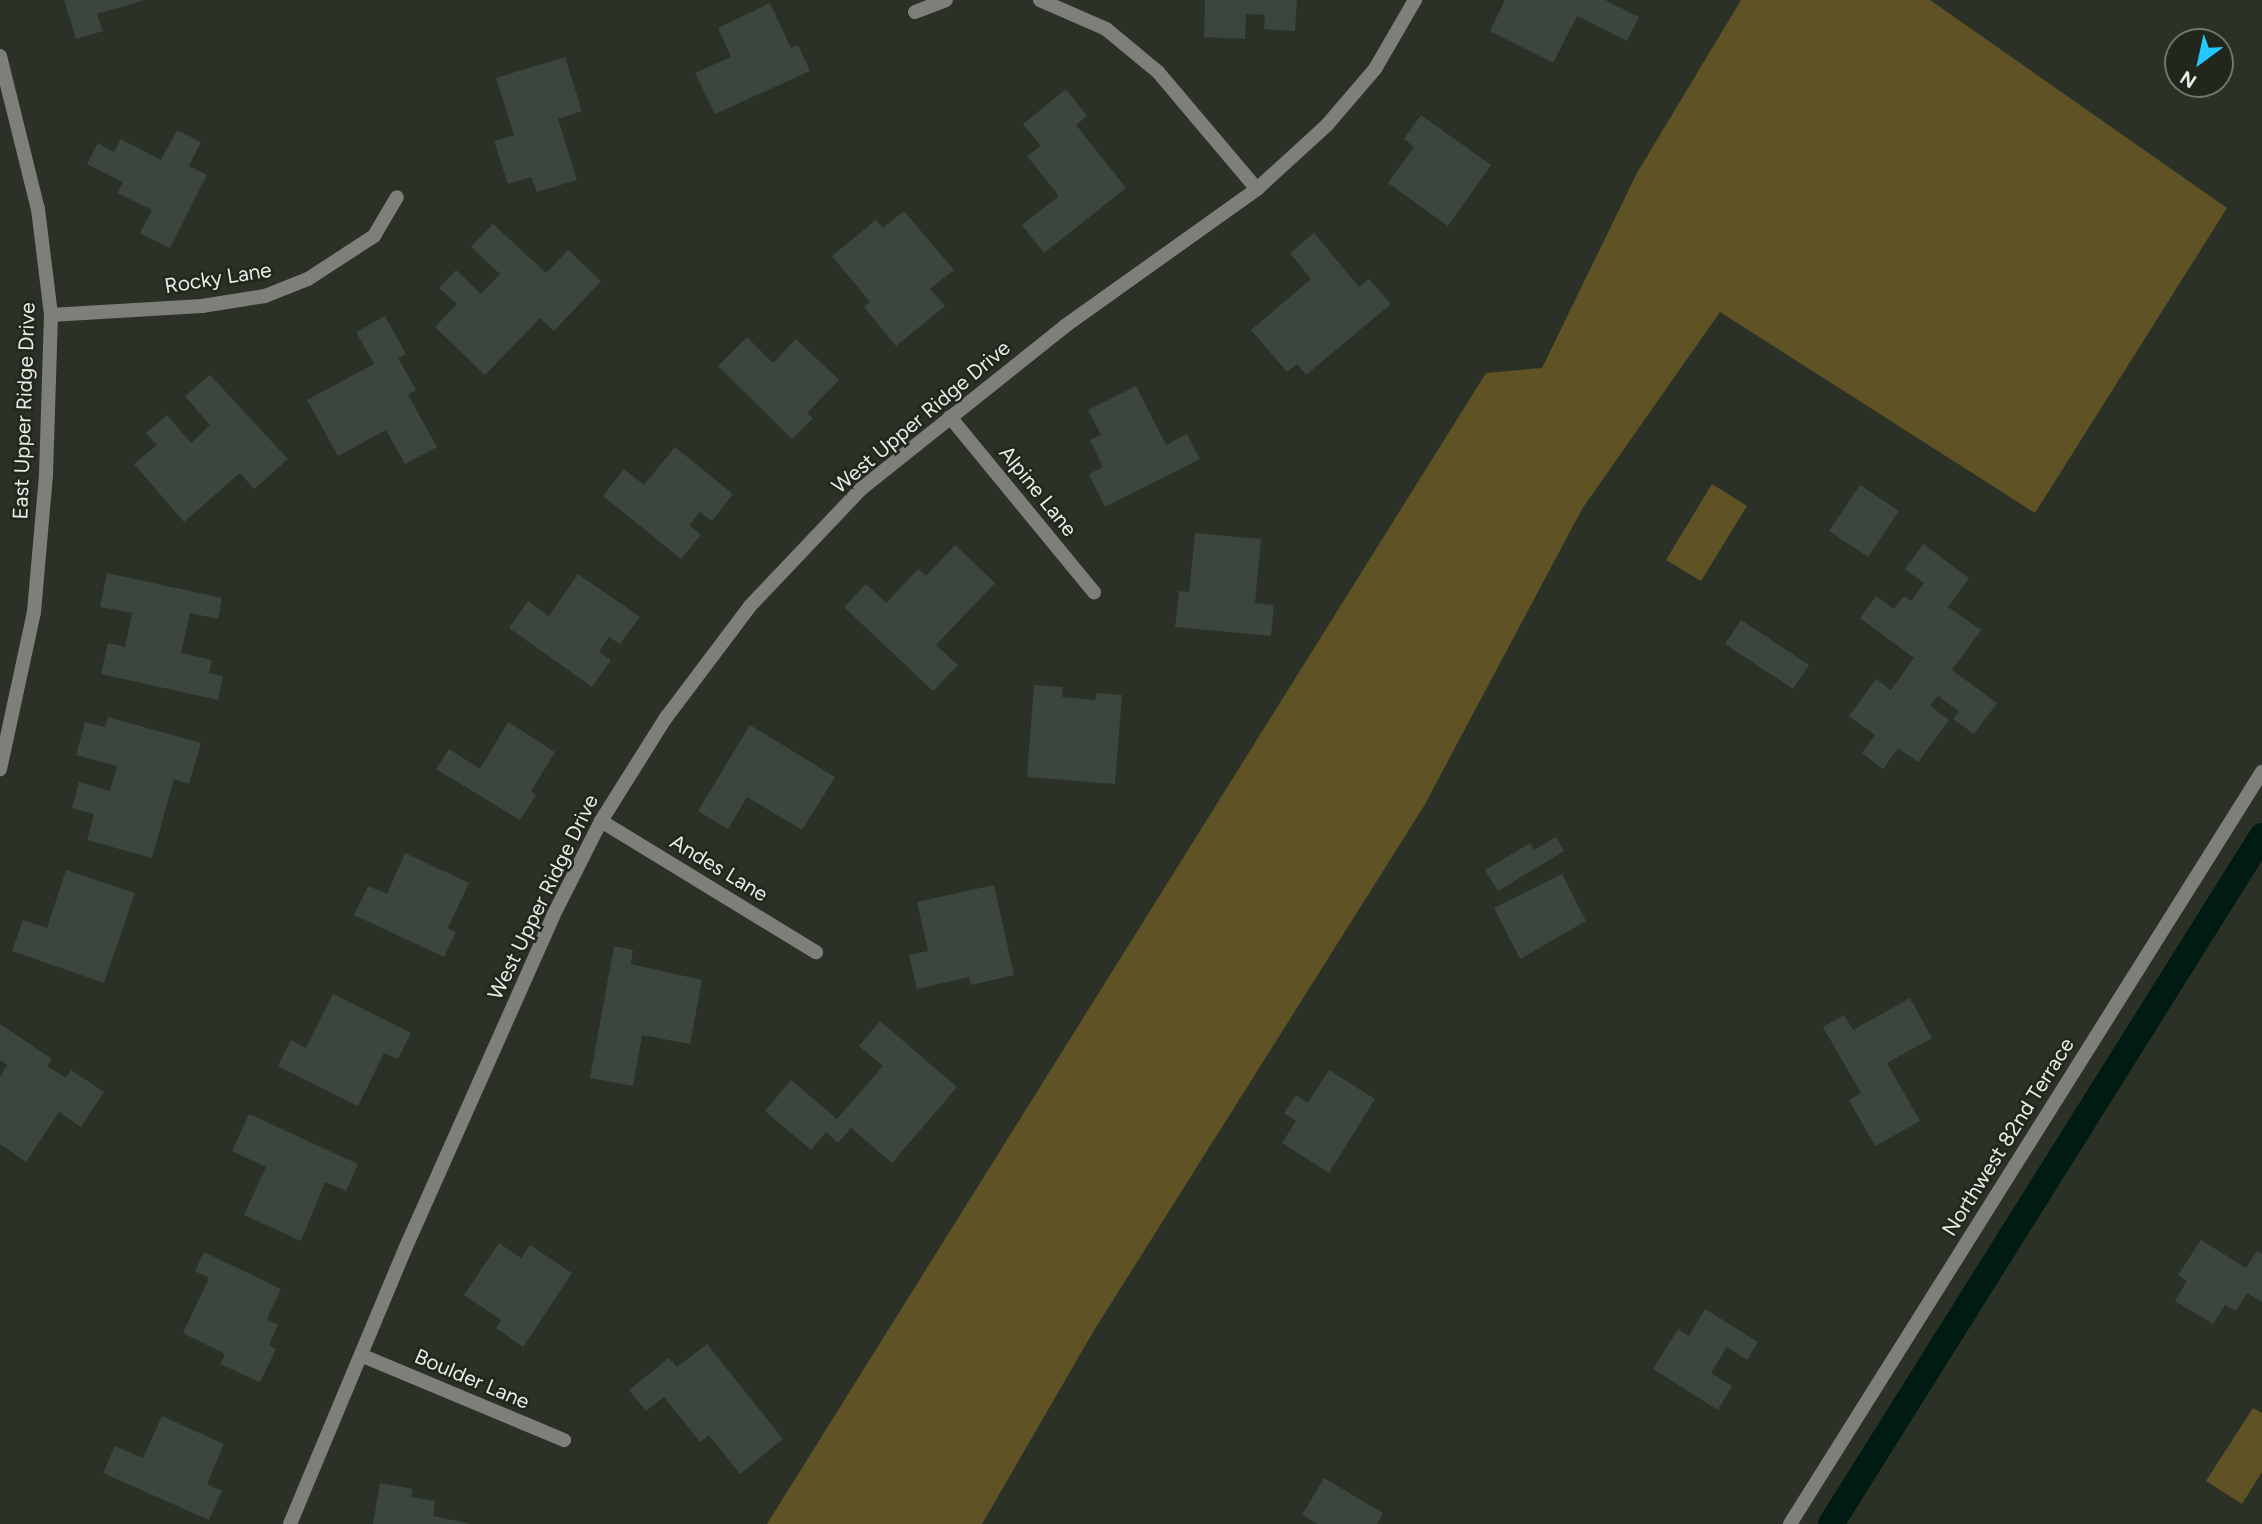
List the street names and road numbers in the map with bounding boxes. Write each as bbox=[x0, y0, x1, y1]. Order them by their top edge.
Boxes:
street label: Rocky Lane bbox=[163, 257, 273, 299]
street label: East Upper Ridge Drive bbox=[8, 302, 40, 520]
street label: West Upper Ridge Drive bbox=[827, 335, 1015, 499]
street label: Alpine Lane bbox=[994, 441, 1082, 541]
street label: West Upper Ridge Drive bbox=[482, 790, 604, 1004]
street label: Andes Lane bbox=[666, 829, 772, 907]
street label: Northwest 82nd Terrace bbox=[1937, 1033, 2079, 1241]
street label: Boulder Lane bbox=[411, 1344, 533, 1414]

